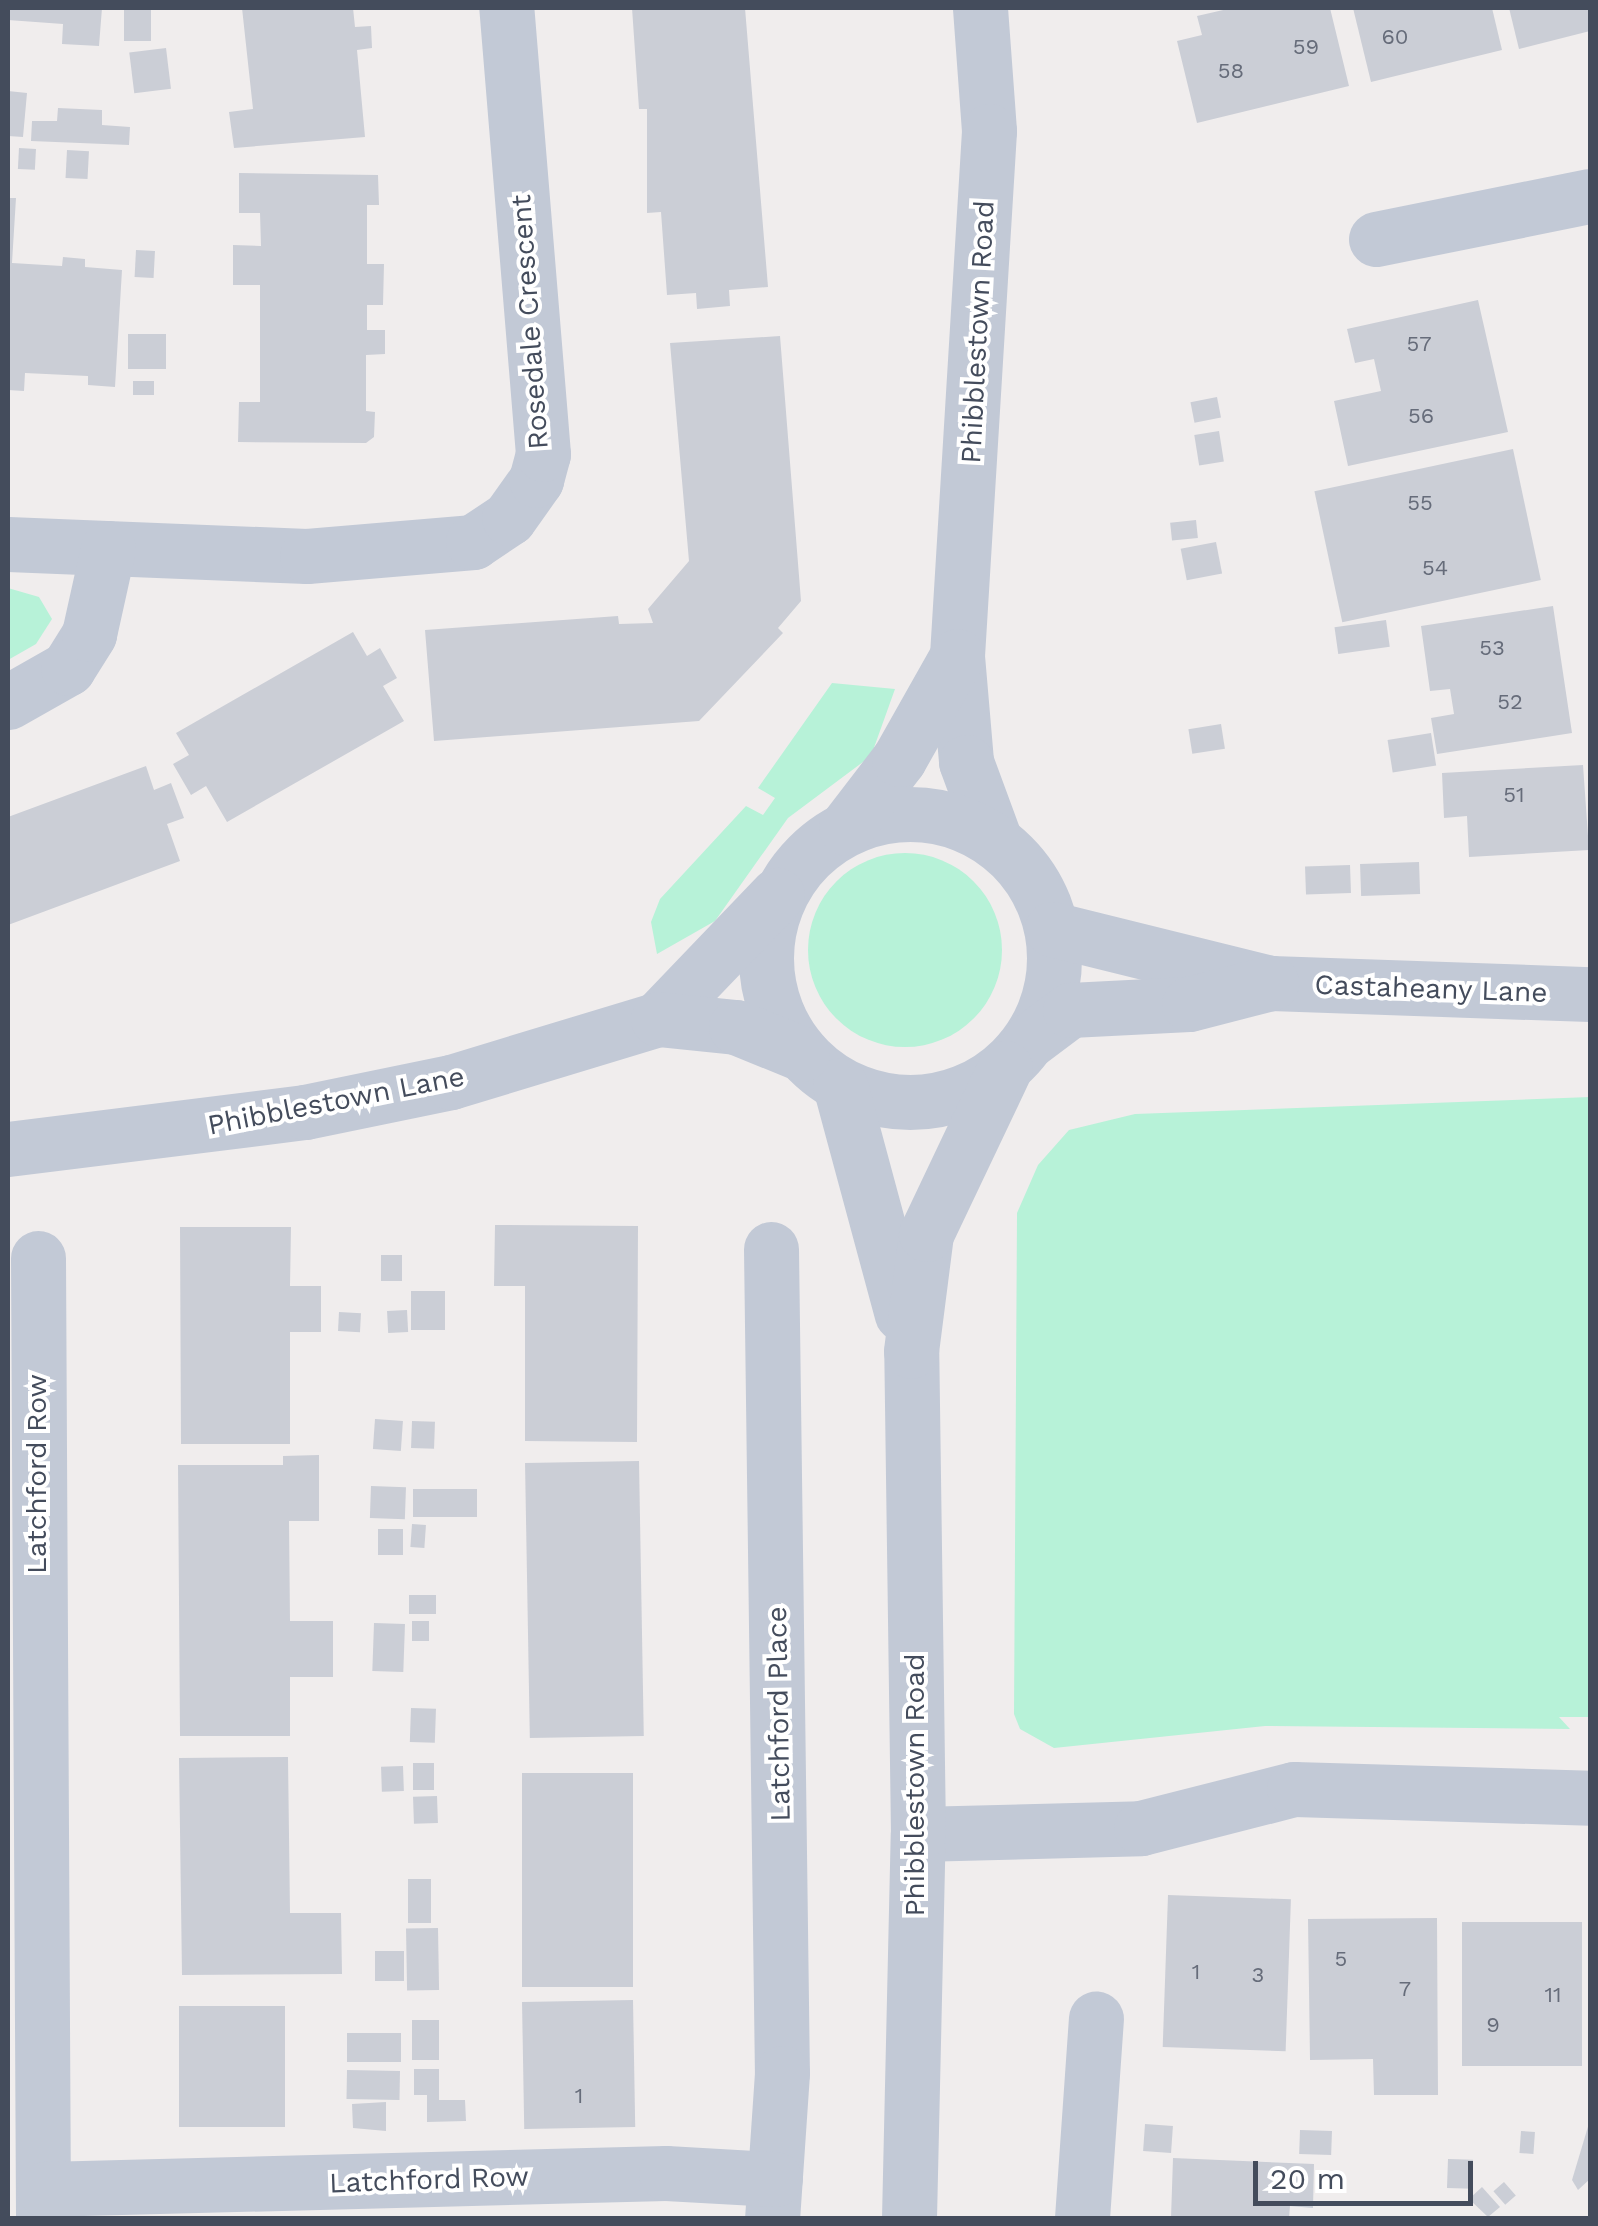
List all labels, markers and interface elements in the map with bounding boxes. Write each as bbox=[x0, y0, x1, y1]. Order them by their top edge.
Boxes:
house number: 60 bbox=[1381, 24, 1409, 50]
house number: 59 bbox=[1293, 34, 1319, 60]
house number: 58 bbox=[1218, 58, 1244, 84]
street label: Rosedale Crescent bbox=[504, 193, 556, 451]
street label: Phibblestown Road bbox=[954, 200, 1002, 464]
house number: 57 bbox=[1406, 331, 1432, 357]
house number: 56 bbox=[1408, 403, 1434, 429]
house number: 55 bbox=[1407, 490, 1433, 516]
house number: 54 bbox=[1422, 555, 1448, 581]
house number: 53 bbox=[1479, 635, 1505, 661]
house number: 52 bbox=[1497, 689, 1523, 715]
house number: 51 bbox=[1503, 782, 1525, 808]
street label: Castaheany Lane bbox=[1314, 968, 1548, 1010]
street label: Phibblestown Lane bbox=[205, 1060, 467, 1142]
street label: Latchford Row bbox=[20, 1374, 54, 1574]
street label: Latchford Place bbox=[760, 1606, 798, 1822]
street label: Phibblestown Road bbox=[898, 1653, 932, 1917]
house number: 5 bbox=[1335, 1946, 1347, 1972]
house number: 1 bbox=[1192, 1959, 1200, 1985]
house number: 3 bbox=[1252, 1962, 1264, 1988]
house number: 7 bbox=[1399, 1976, 1411, 2002]
house number: 11 bbox=[1544, 1982, 1562, 2008]
house number: 9 bbox=[1486, 2012, 1500, 2038]
house number: 1 bbox=[575, 2083, 583, 2109]
scale bar bbox=[1258, 2141, 1478, 2203]
street label: Latchford Row bbox=[328, 2160, 530, 2200]
text: 20 m bbox=[1270, 2161, 1345, 2196]

